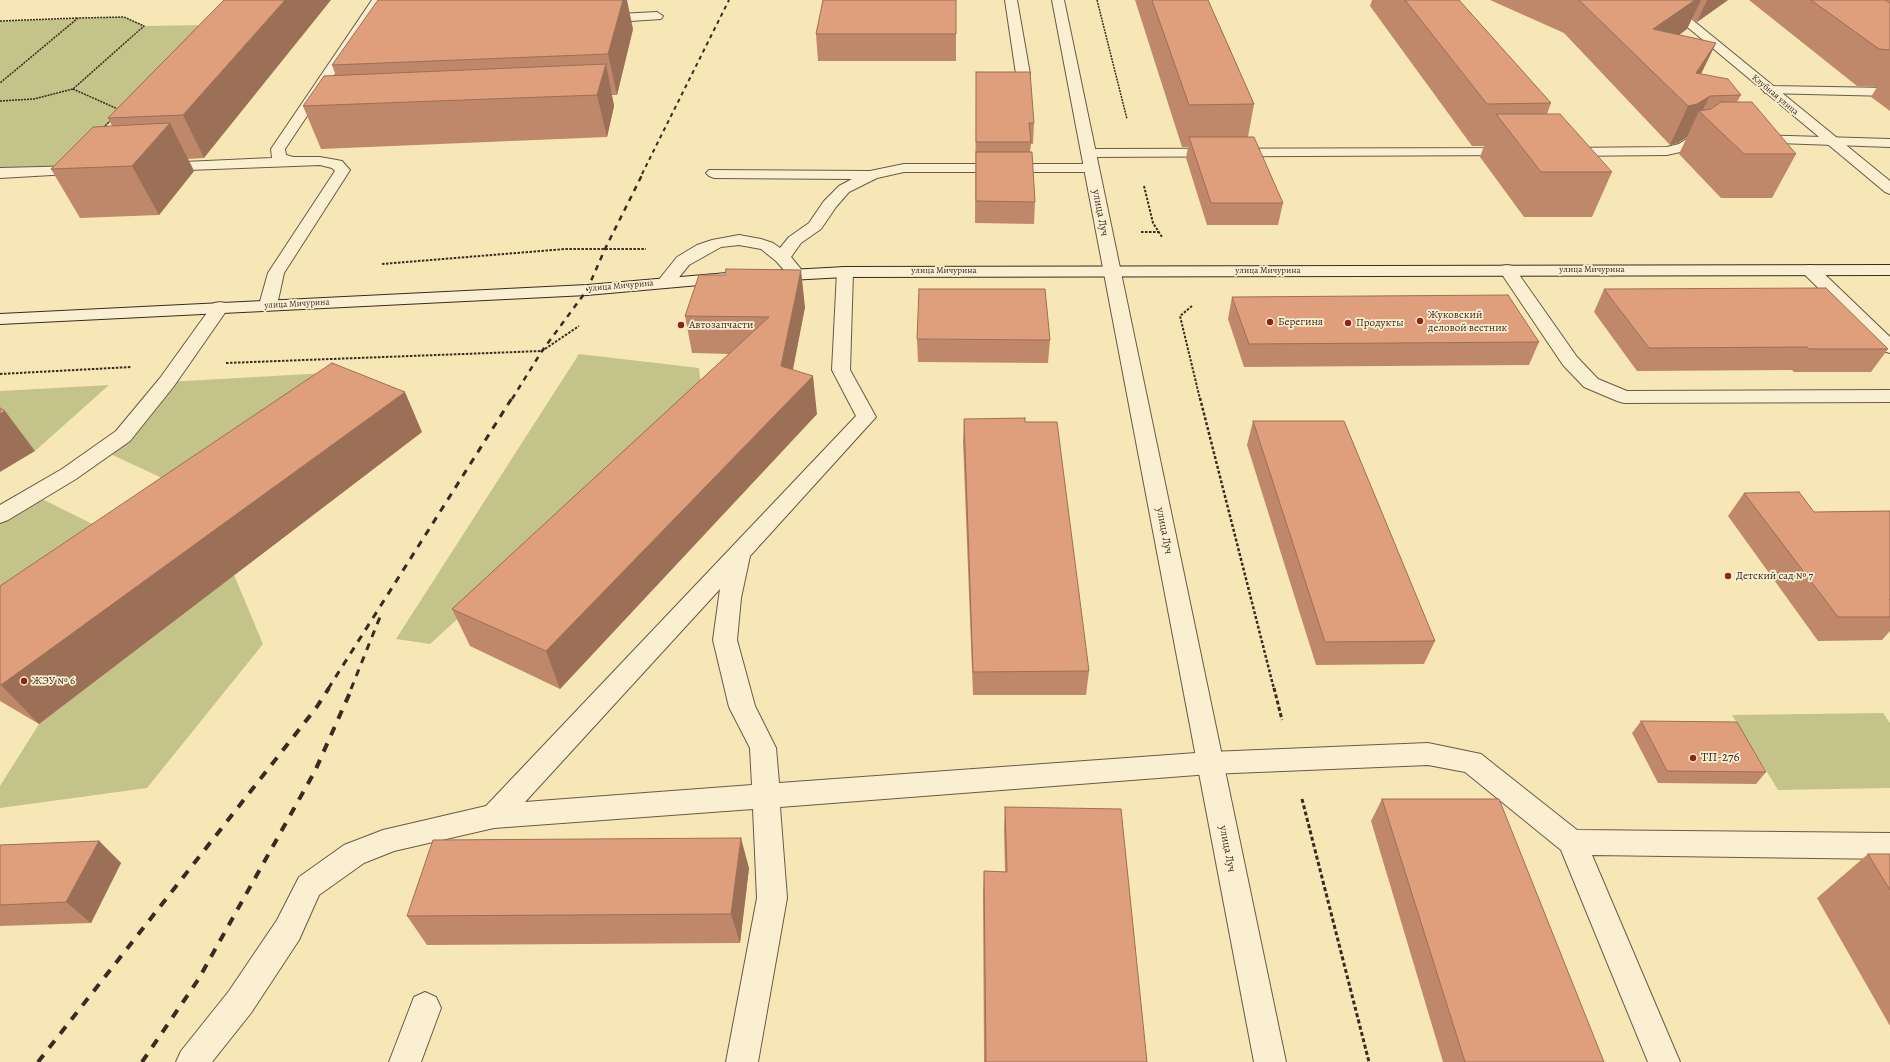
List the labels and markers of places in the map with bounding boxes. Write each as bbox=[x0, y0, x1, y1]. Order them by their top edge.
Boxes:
place label: Жуковский деловой вестник bbox=[1428, 308, 1507, 334]
place label: Берегиня bbox=[1278, 315, 1323, 329]
place label: Продукты bbox=[1356, 316, 1403, 330]
marker: Жуковский деловой вестник bbox=[1415, 316, 1425, 326]
marker: Берегиня bbox=[1265, 317, 1275, 327]
place label: Автозапчасти bbox=[689, 318, 753, 332]
marker: Продукты bbox=[1343, 318, 1353, 328]
marker: Автозапчасти bbox=[676, 320, 686, 330]
place label: Детский сад № 7 bbox=[1736, 569, 1813, 583]
marker: Детский сад № 7 bbox=[1723, 571, 1733, 581]
place label: ЖЭУ № 6 bbox=[32, 674, 75, 688]
marker: ЖЭУ № 6 bbox=[19, 676, 29, 686]
place label: ТП-276 bbox=[1701, 750, 1740, 766]
marker: ТП-276 bbox=[1688, 753, 1698, 763]

